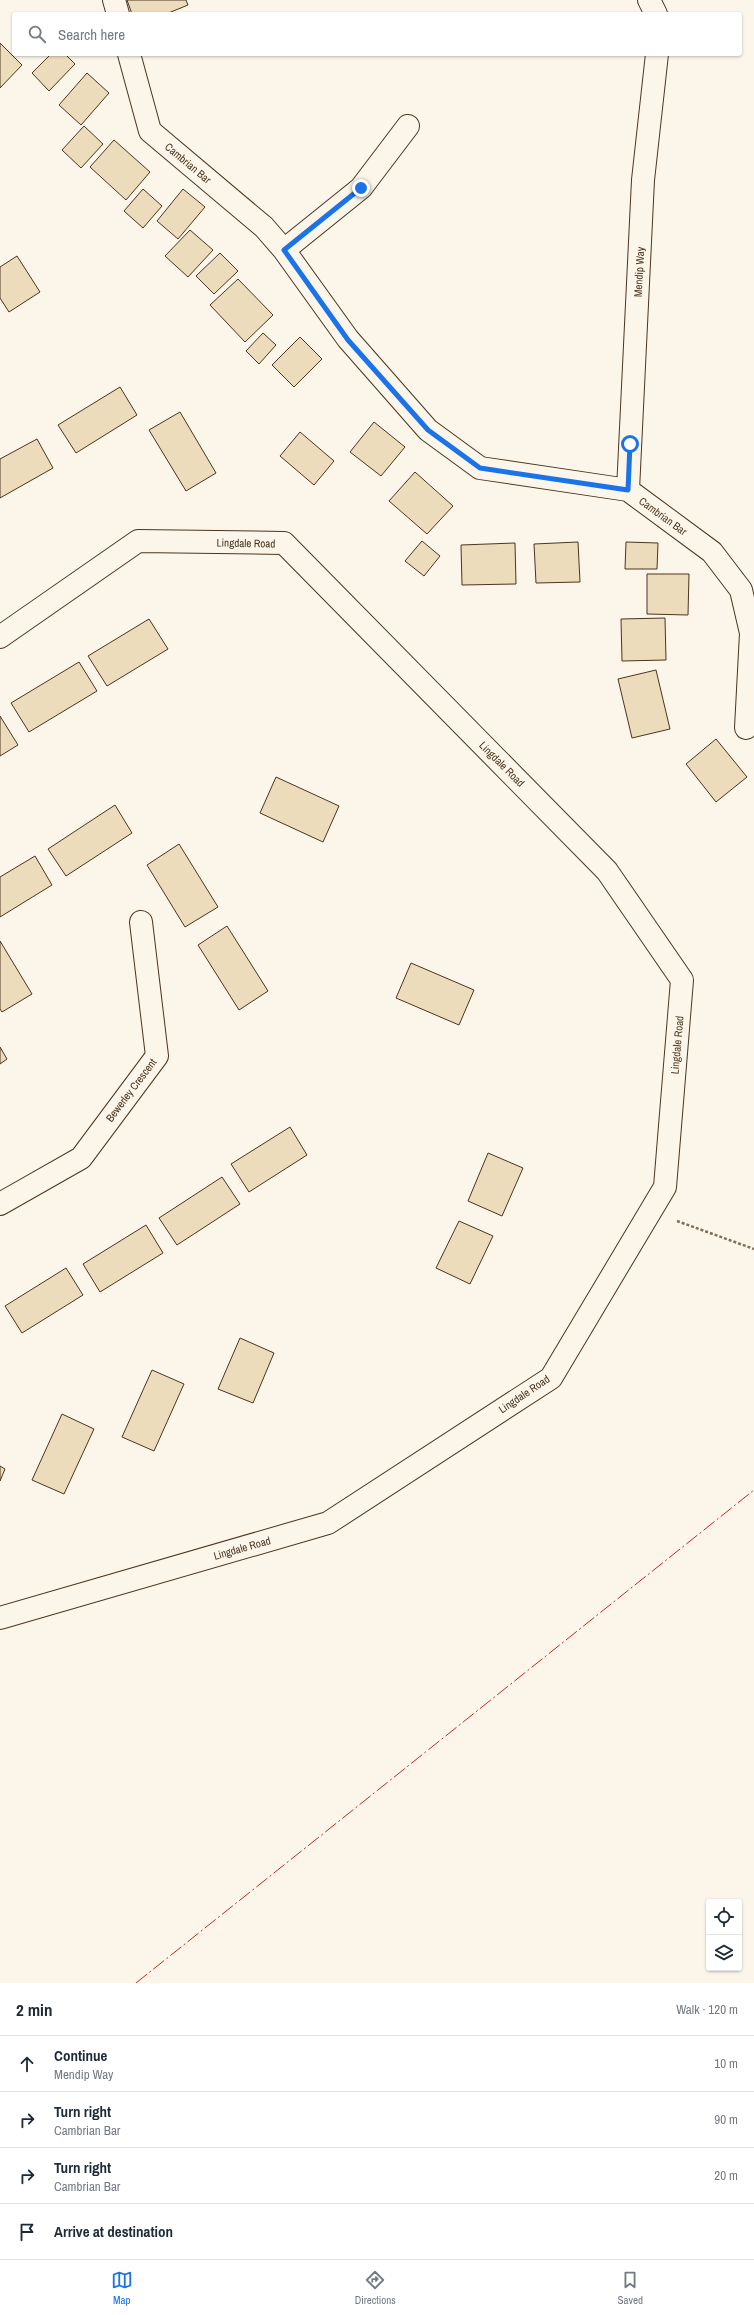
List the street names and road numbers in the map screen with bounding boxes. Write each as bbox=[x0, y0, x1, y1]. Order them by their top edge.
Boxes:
street label: Cambrian Bar bbox=[162, 140, 214, 186]
street label: Mendip Way bbox=[631, 246, 647, 297]
street label: Cambrian Bar bbox=[636, 494, 690, 538]
street label: Lingdale Road bbox=[217, 535, 275, 551]
street label: Lingdale Road bbox=[476, 738, 528, 790]
street label: Lingdale Road bbox=[667, 1015, 687, 1075]
street label: Bewerley Crescent bbox=[103, 1055, 160, 1124]
street label: Lingdale Road bbox=[496, 1372, 552, 1416]
street label: Lingdale Road bbox=[212, 1533, 272, 1563]

